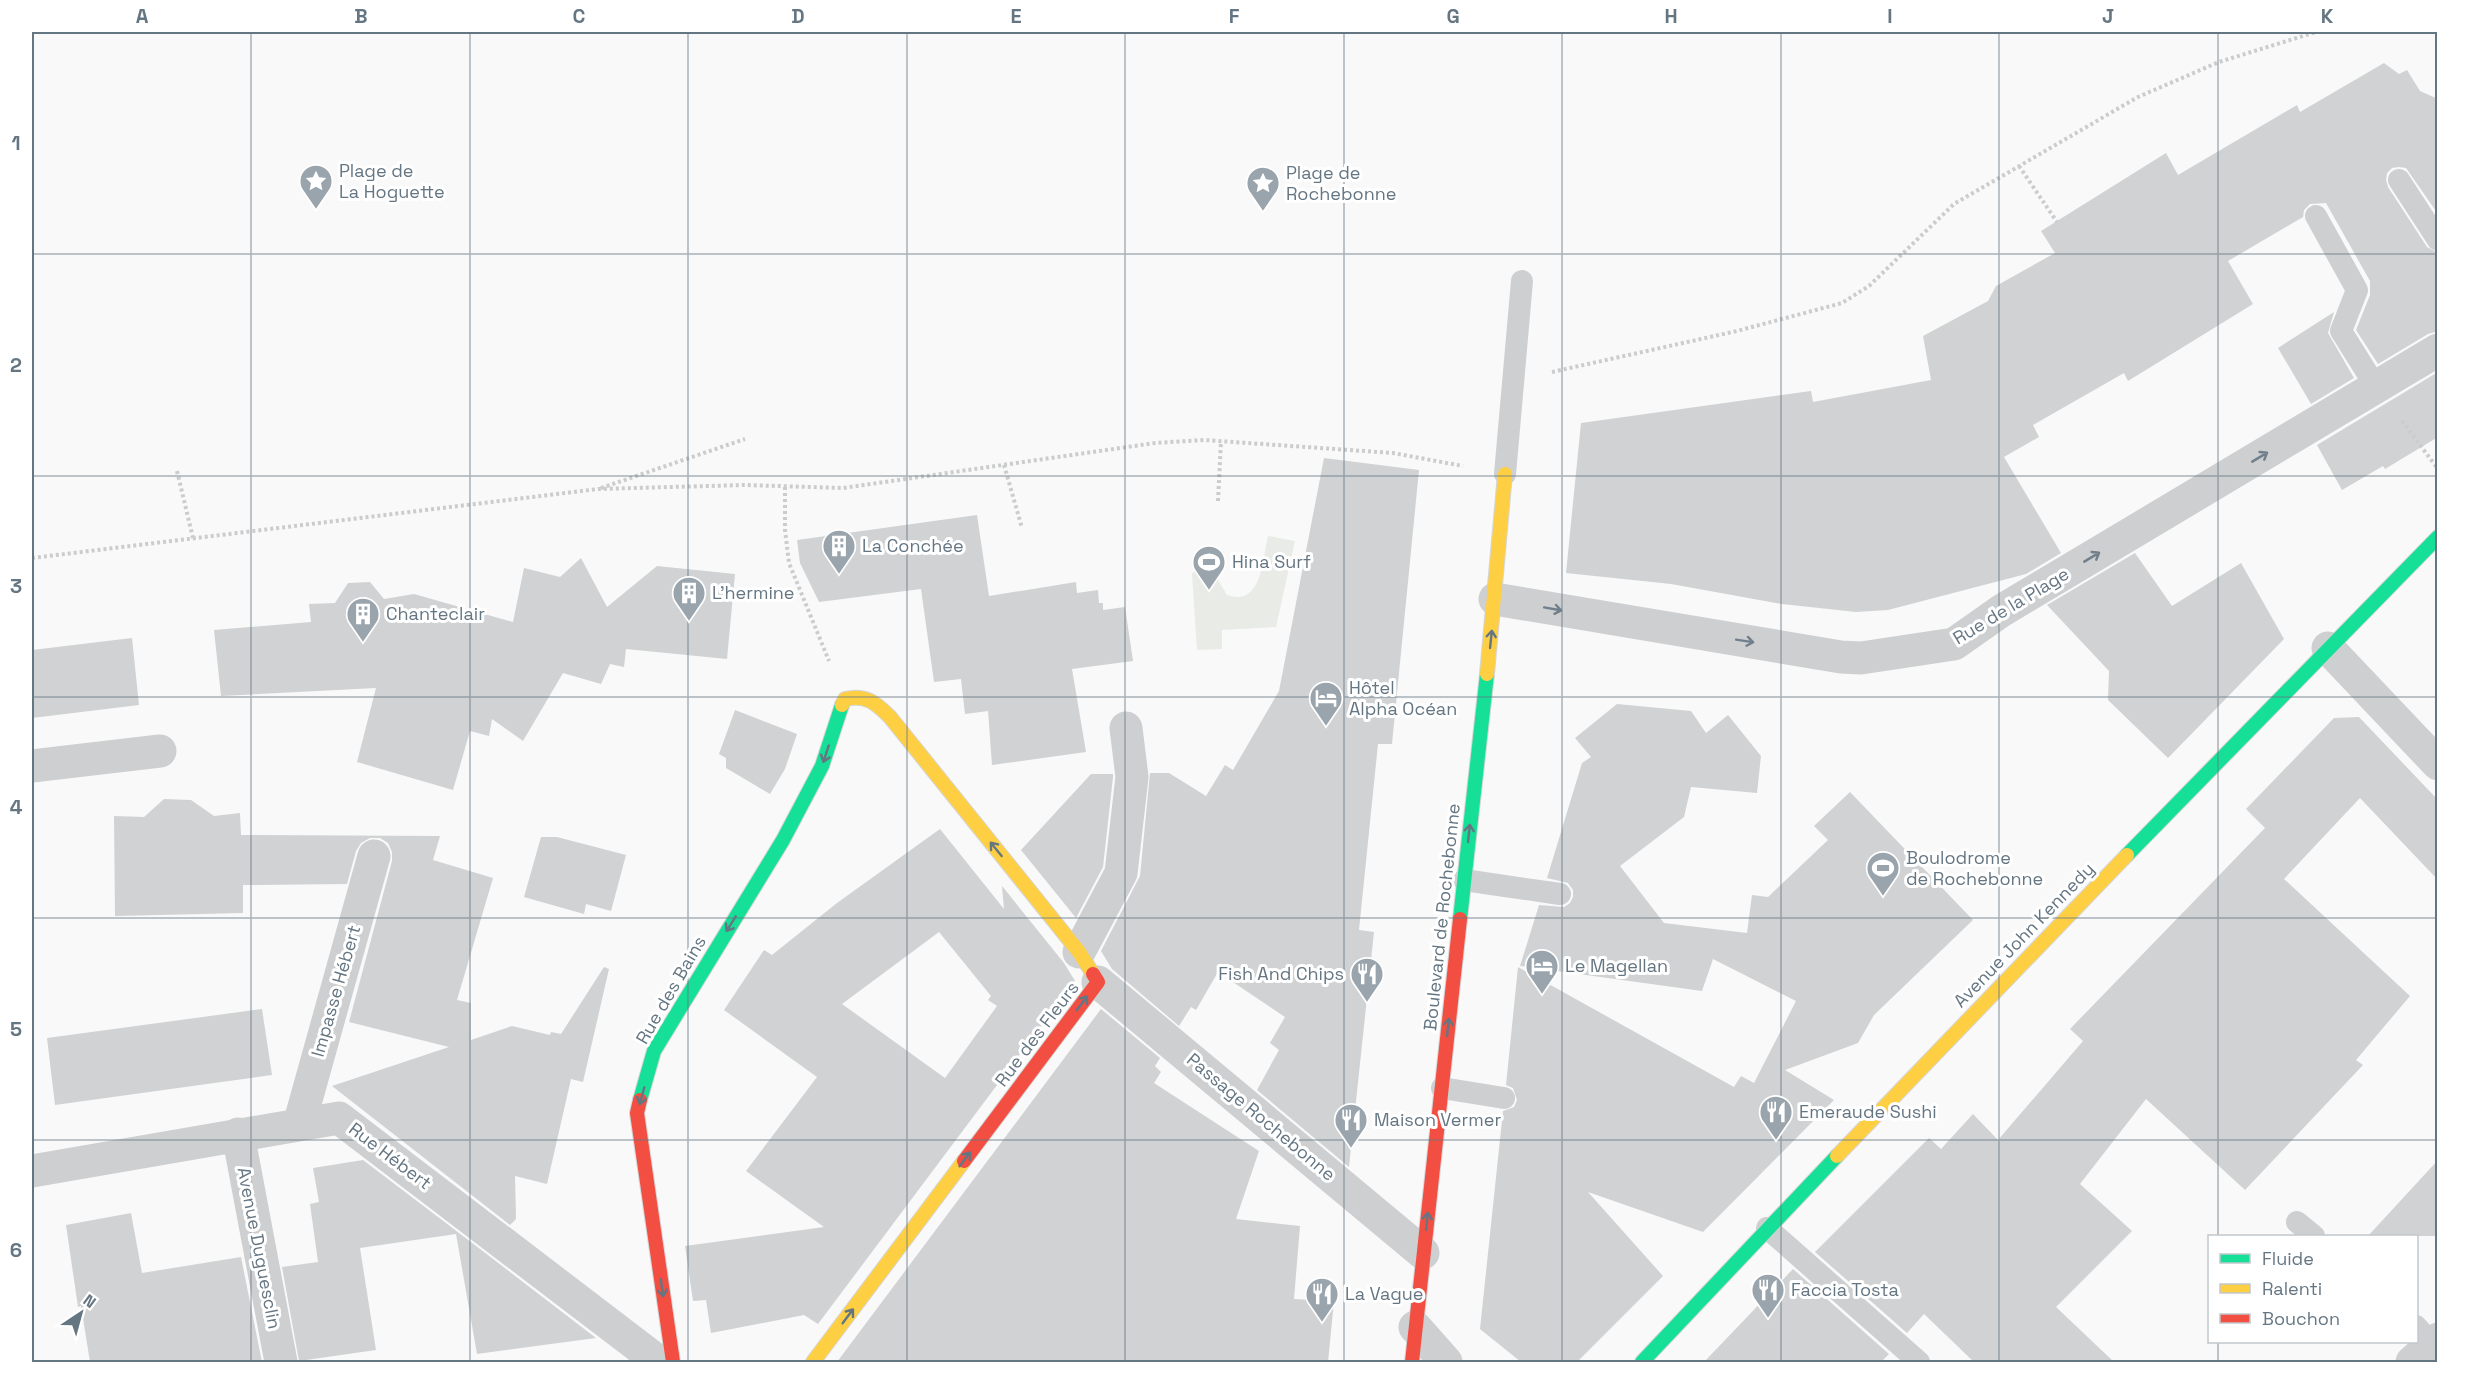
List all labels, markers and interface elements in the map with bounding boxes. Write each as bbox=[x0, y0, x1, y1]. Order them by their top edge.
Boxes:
text: A bbox=[136, 3, 149, 29]
text: B bbox=[354, 3, 368, 29]
text: C bbox=[573, 3, 586, 29]
text: D bbox=[791, 3, 805, 29]
text: E bbox=[1010, 3, 1022, 29]
text: F bbox=[1229, 3, 1240, 29]
text: G bbox=[1446, 3, 1460, 29]
text: H bbox=[1664, 3, 1678, 29]
text: I bbox=[1887, 3, 1893, 29]
text: J bbox=[2102, 3, 2114, 29]
text: K bbox=[2321, 3, 2334, 29]
text: 1 bbox=[11, 130, 21, 156]
place label: Plage de La Hoguette bbox=[339, 159, 445, 203]
place label: Plage de Rochebonne bbox=[1286, 161, 1396, 205]
place icon: Plage de La Hoguette bbox=[298, 163, 334, 210]
place icon: Plage de Rochebonne bbox=[1245, 165, 1281, 212]
text: 2 bbox=[10, 352, 22, 378]
one-way arrow bbox=[2251, 451, 2268, 463]
building icon: La Conchée bbox=[821, 528, 857, 575]
place label: La Conchée bbox=[862, 534, 964, 557]
sports icon: Hina Surf bbox=[1191, 544, 1227, 591]
place label: Hina Surf bbox=[1232, 550, 1311, 573]
one-way arrow bbox=[2083, 551, 2100, 563]
street label: Rue de la Plage bbox=[1948, 562, 2073, 649]
text: 3 bbox=[10, 573, 22, 599]
building icon: L'hermine bbox=[671, 575, 707, 622]
place label: L'hermine bbox=[712, 581, 795, 604]
building icon: Chanteclair bbox=[345, 596, 381, 643]
place label: Chanteclair bbox=[386, 602, 485, 625]
one-way arrow bbox=[1543, 604, 1562, 615]
one-way arrow bbox=[1486, 630, 1497, 650]
one-way arrow bbox=[1735, 636, 1755, 647]
place label: Hôtel Alpha Océan bbox=[1349, 676, 1457, 720]
hotel icon: Hôtel Alpha Océan bbox=[1308, 680, 1344, 727]
one-way arrow bbox=[820, 744, 831, 763]
text: 4 bbox=[10, 794, 23, 820]
street label: Boulevard de Rochebonne bbox=[1418, 802, 1465, 1032]
one-way arrow bbox=[1464, 824, 1475, 844]
one-way arrow bbox=[989, 841, 1002, 857]
place label: Boulodrome de Rochebonne bbox=[1906, 846, 2043, 890]
sports icon: Boulodrome de Rochebonne bbox=[1865, 850, 1901, 897]
street label: Avenue John Kennedy bbox=[1948, 857, 2099, 1012]
one-way arrow bbox=[725, 915, 737, 932]
street label: Impasse Hébert bbox=[306, 922, 365, 1059]
street label: Rue des Bains bbox=[630, 932, 711, 1048]
hotel icon: Le Magellan bbox=[1524, 948, 1560, 995]
place label: Le Magellan bbox=[1565, 954, 1668, 977]
restaurant icon: Fish And Chips bbox=[1349, 956, 1385, 1003]
place label: Fish And Chips bbox=[1218, 962, 1344, 985]
street label: Rue des Fleurs bbox=[990, 976, 1084, 1091]
one-way arrow bbox=[1075, 996, 1088, 1012]
text: 5 bbox=[10, 1016, 22, 1042]
one-way arrow bbox=[1443, 1018, 1454, 1037]
street label: Passage Rochebonne bbox=[1182, 1048, 1340, 1186]
one-way arrow bbox=[636, 1086, 647, 1105]
restaurant icon: Emeraude Sushi bbox=[1758, 1094, 1794, 1141]
place label: Emeraude Sushi bbox=[1799, 1100, 1937, 1123]
restaurant icon: Maison Vermer bbox=[1333, 1102, 1369, 1149]
place label: Maison Vermer bbox=[1374, 1108, 1501, 1131]
street label: Rue Hébert bbox=[344, 1117, 436, 1194]
one-way arrow bbox=[959, 1152, 971, 1168]
street label: Avenue Duguesclin bbox=[233, 1165, 286, 1331]
one-way arrow bbox=[1422, 1211, 1433, 1231]
legend bbox=[2208, 1235, 2418, 1343]
text: 6 bbox=[10, 1237, 22, 1263]
text: Fluide bbox=[2262, 1247, 2314, 1270]
restaurant icon: Faccia Tosta bbox=[1750, 1272, 1786, 1319]
restaurant icon: La Vague bbox=[1304, 1276, 1340, 1323]
text: Ralenti bbox=[2262, 1277, 2322, 1300]
one-way arrow bbox=[657, 1278, 668, 1298]
place label: Faccia Tosta bbox=[1791, 1278, 1899, 1301]
place label: La Vague bbox=[1345, 1282, 1423, 1305]
north arrow bbox=[51, 1283, 111, 1343]
text: N bbox=[79, 1290, 100, 1313]
text: Bouchon bbox=[2262, 1307, 2340, 1330]
one-way arrow bbox=[842, 1308, 854, 1324]

